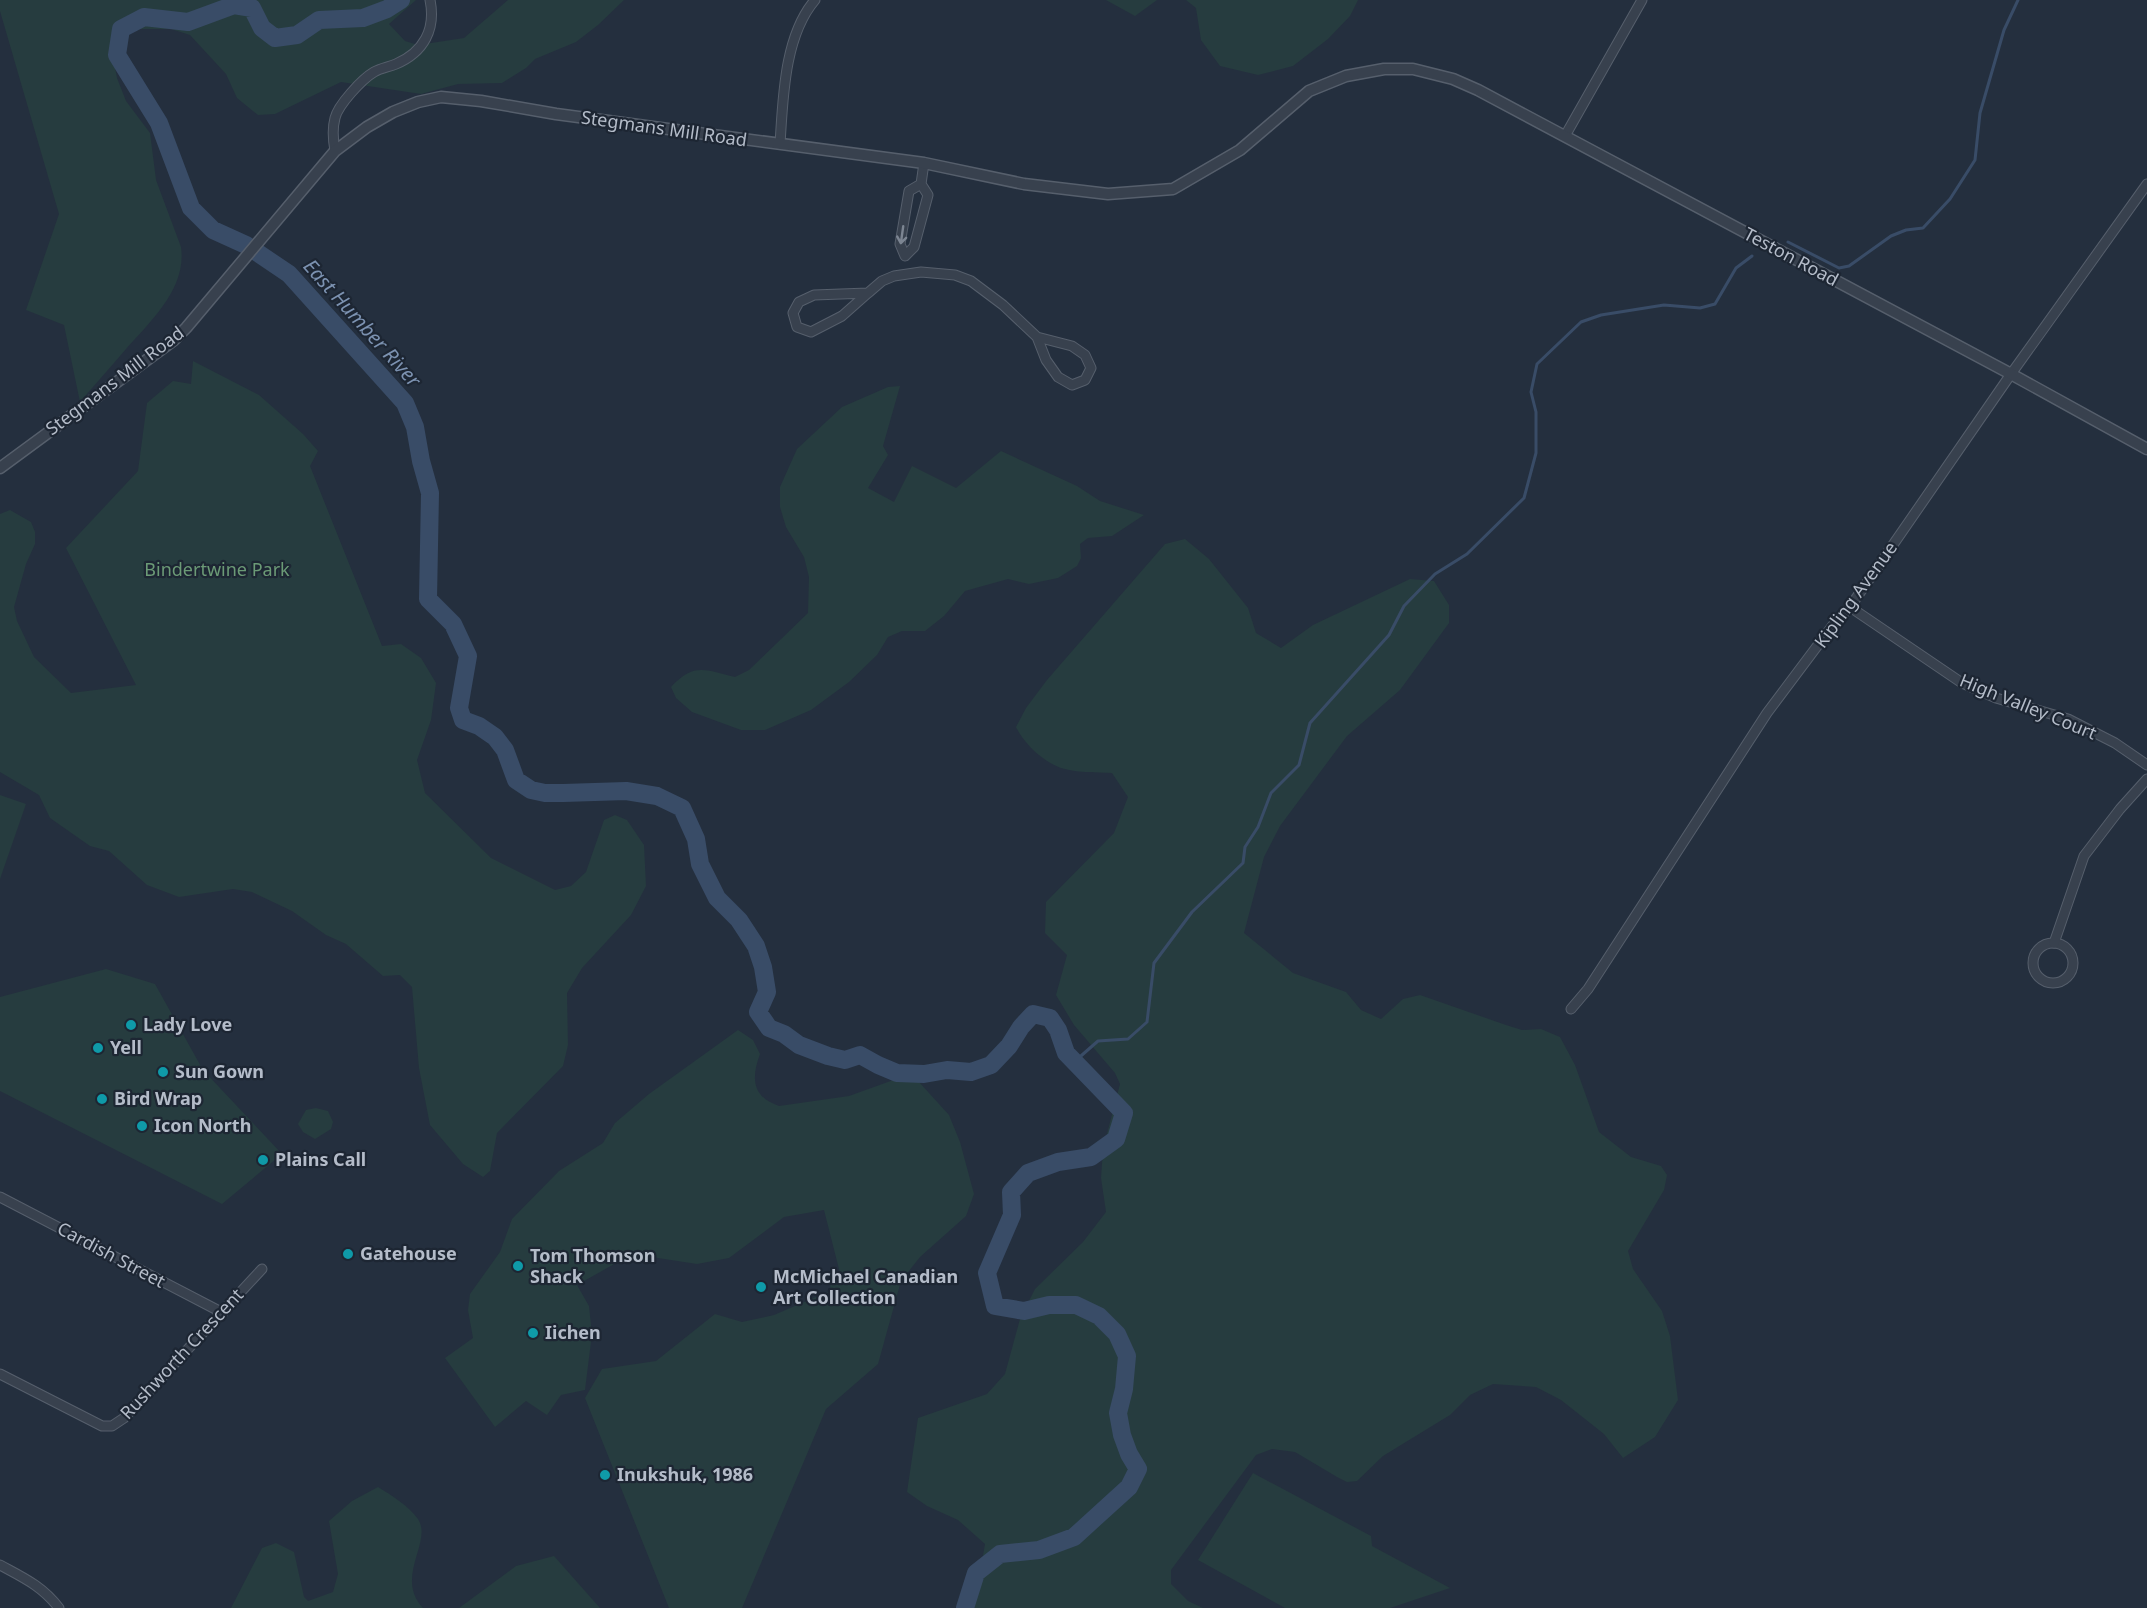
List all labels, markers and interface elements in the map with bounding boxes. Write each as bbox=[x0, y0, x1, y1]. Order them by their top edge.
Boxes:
street label: Stegmans Mill Road bbox=[580, 104, 749, 152]
street label: Teston Road bbox=[1740, 221, 1843, 291]
one-way arrow bbox=[896, 224, 907, 244]
water label: East Humber River bbox=[298, 253, 428, 393]
street label: Stegmans Mill Road bbox=[40, 320, 188, 440]
street label: Kipling Avenue bbox=[1808, 536, 1902, 653]
park label: Bindertwine Park bbox=[144, 557, 290, 581]
street label: High Valley Court bbox=[1956, 668, 2101, 745]
place label: Lady Love bbox=[143, 1012, 232, 1036]
marker: Lady Love bbox=[124, 1018, 138, 1032]
place label: Yell bbox=[110, 1035, 142, 1059]
marker: Yell bbox=[91, 1041, 105, 1055]
place label: Sun Gown bbox=[175, 1059, 264, 1083]
marker: Sun Gown bbox=[156, 1065, 170, 1079]
place label: Bird Wrap bbox=[114, 1086, 202, 1110]
marker: Bird Wrap bbox=[95, 1092, 109, 1106]
place label: Icon North bbox=[154, 1113, 251, 1137]
marker: Icon North bbox=[135, 1119, 149, 1133]
place label: Plains Call bbox=[275, 1147, 366, 1171]
marker: Plains Call bbox=[256, 1153, 270, 1167]
street label: Cardish Street bbox=[53, 1216, 170, 1293]
place label: Gatehouse bbox=[360, 1241, 457, 1265]
place label: Tom Thomson Shack bbox=[530, 1243, 655, 1288]
marker: Gatehouse bbox=[341, 1247, 355, 1261]
marker: Tom Thomson Shack bbox=[511, 1259, 525, 1273]
place label: McMichael Canadian Art Collection bbox=[773, 1264, 958, 1309]
marker: McMichael Canadian Art Collection bbox=[754, 1280, 768, 1294]
street label: Rushworth Crescent bbox=[114, 1282, 249, 1424]
place label: Iichen bbox=[545, 1320, 601, 1344]
marker: Iichen bbox=[526, 1326, 540, 1340]
place label: Inukshuk, 1986 bbox=[617, 1462, 753, 1486]
marker: Inukshuk, 1986 bbox=[598, 1468, 612, 1482]

